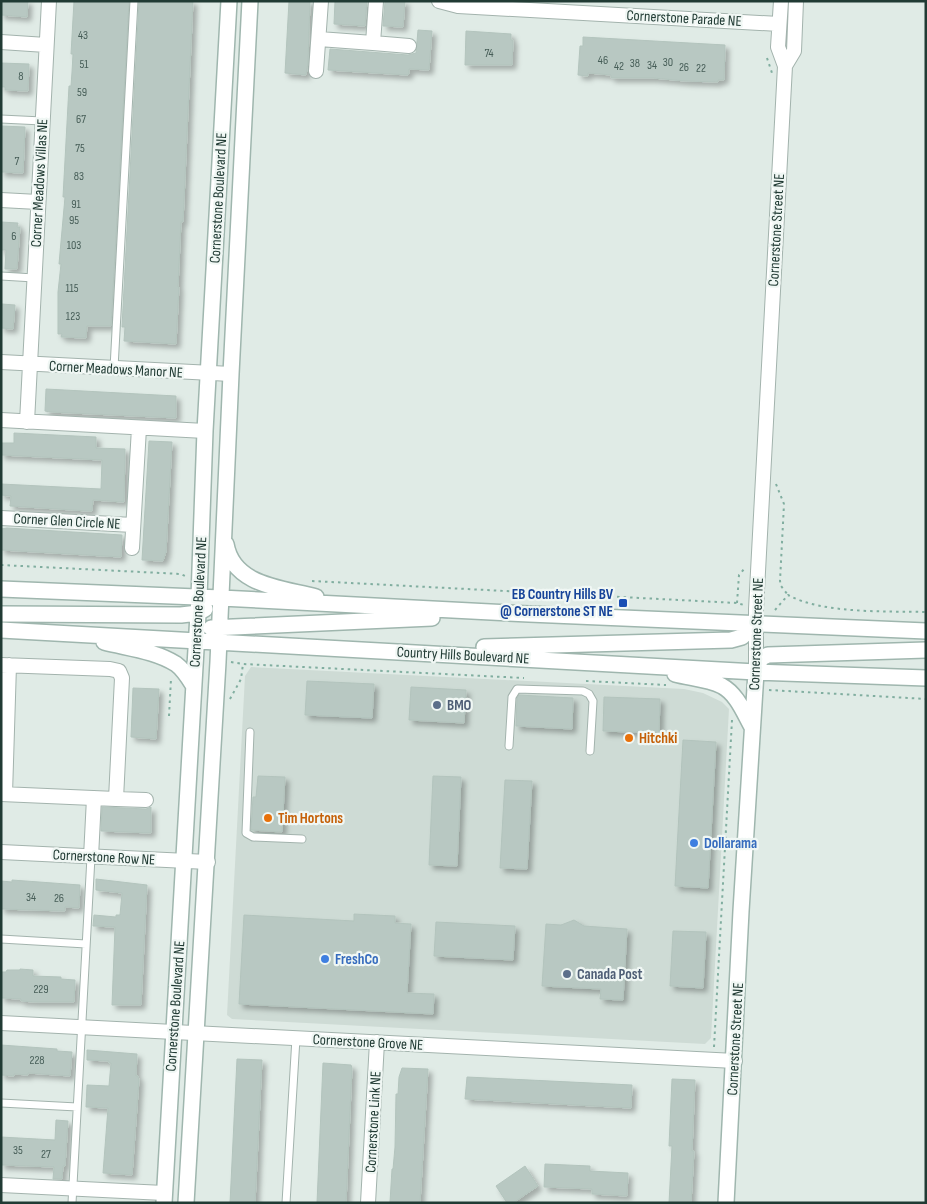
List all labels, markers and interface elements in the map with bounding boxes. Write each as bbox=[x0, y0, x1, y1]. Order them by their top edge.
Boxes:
street label: Cornerstone Parade NE bbox=[626, 6, 742, 31]
house number: 43 bbox=[78, 28, 88, 43]
house number: 74 bbox=[484, 46, 494, 61]
house number: 46 bbox=[598, 53, 608, 68]
house number: 30 bbox=[663, 55, 673, 70]
house number: 38 bbox=[630, 56, 640, 71]
house number: 51 bbox=[79, 57, 89, 72]
house number: 34 bbox=[647, 58, 657, 73]
house number: 42 bbox=[614, 59, 624, 74]
house number: 26 bbox=[679, 60, 689, 75]
house number: 22 bbox=[696, 61, 706, 76]
house number: 8 bbox=[18, 69, 24, 84]
house number: 59 bbox=[77, 85, 87, 100]
house number: 67 bbox=[76, 112, 86, 127]
street label: Corner Meadows Villas NE bbox=[27, 118, 52, 248]
street label: Cornerstone Boulevard NE bbox=[206, 132, 231, 264]
house number: 75 bbox=[75, 141, 85, 156]
house number: 7 bbox=[15, 154, 20, 169]
house number: 83 bbox=[74, 169, 84, 184]
street label: Cornerstone Street NE bbox=[764, 173, 789, 287]
house number: 91 bbox=[71, 197, 82, 212]
house number: 95 bbox=[69, 213, 79, 228]
house number: 6 bbox=[11, 229, 17, 244]
house number: 103 bbox=[67, 238, 81, 253]
house number: 115 bbox=[65, 281, 79, 296]
house number: 123 bbox=[66, 309, 80, 324]
street label: Corner Meadows Manor NE bbox=[49, 357, 183, 382]
street label: Corner Glen Circle NE bbox=[13, 509, 121, 534]
street label: Cornerstone Boulevard NE bbox=[186, 536, 211, 668]
street label: Cornerstone Street NE bbox=[745, 577, 768, 691]
place label: EB Country Hills BV @ Cornerstone ST NE bbox=[500, 585, 614, 621]
marker: EB Country Hills BV @ Cornerstone ST NE bbox=[617, 597, 629, 609]
street label: Country Hills Boulevard NE bbox=[396, 643, 530, 668]
place label: BMO bbox=[447, 696, 472, 715]
marker: BMO bbox=[431, 699, 443, 711]
place label: Hitchki bbox=[639, 729, 677, 748]
marker: Hitchki bbox=[623, 732, 635, 744]
place label: Tim Hortons bbox=[278, 809, 343, 828]
marker: Tim Hortons bbox=[262, 812, 274, 824]
place label: Dollarama bbox=[704, 834, 757, 853]
marker: Dollarama bbox=[688, 837, 700, 849]
street label: Cornerstone Row NE bbox=[52, 845, 156, 870]
house number: 34 bbox=[26, 890, 36, 905]
house number: 26 bbox=[54, 891, 64, 906]
street label: Cornerstone Boulevard NE bbox=[161, 940, 190, 1072]
place label: FreshCo bbox=[335, 950, 379, 969]
marker: FreshCo bbox=[319, 953, 331, 965]
place label: Canada Post bbox=[577, 965, 643, 984]
marker: Canada Post bbox=[561, 968, 573, 980]
house number: 229 bbox=[33, 982, 49, 997]
street label: Cornerstone Street NE bbox=[723, 982, 748, 1096]
street label: Cornerstone Grove NE bbox=[312, 1030, 424, 1055]
house number: 228 bbox=[29, 1053, 45, 1068]
street label: Cornerstone Link NE bbox=[361, 1071, 386, 1173]
house number: 35 bbox=[13, 1143, 23, 1158]
house number: 27 bbox=[41, 1147, 51, 1162]

